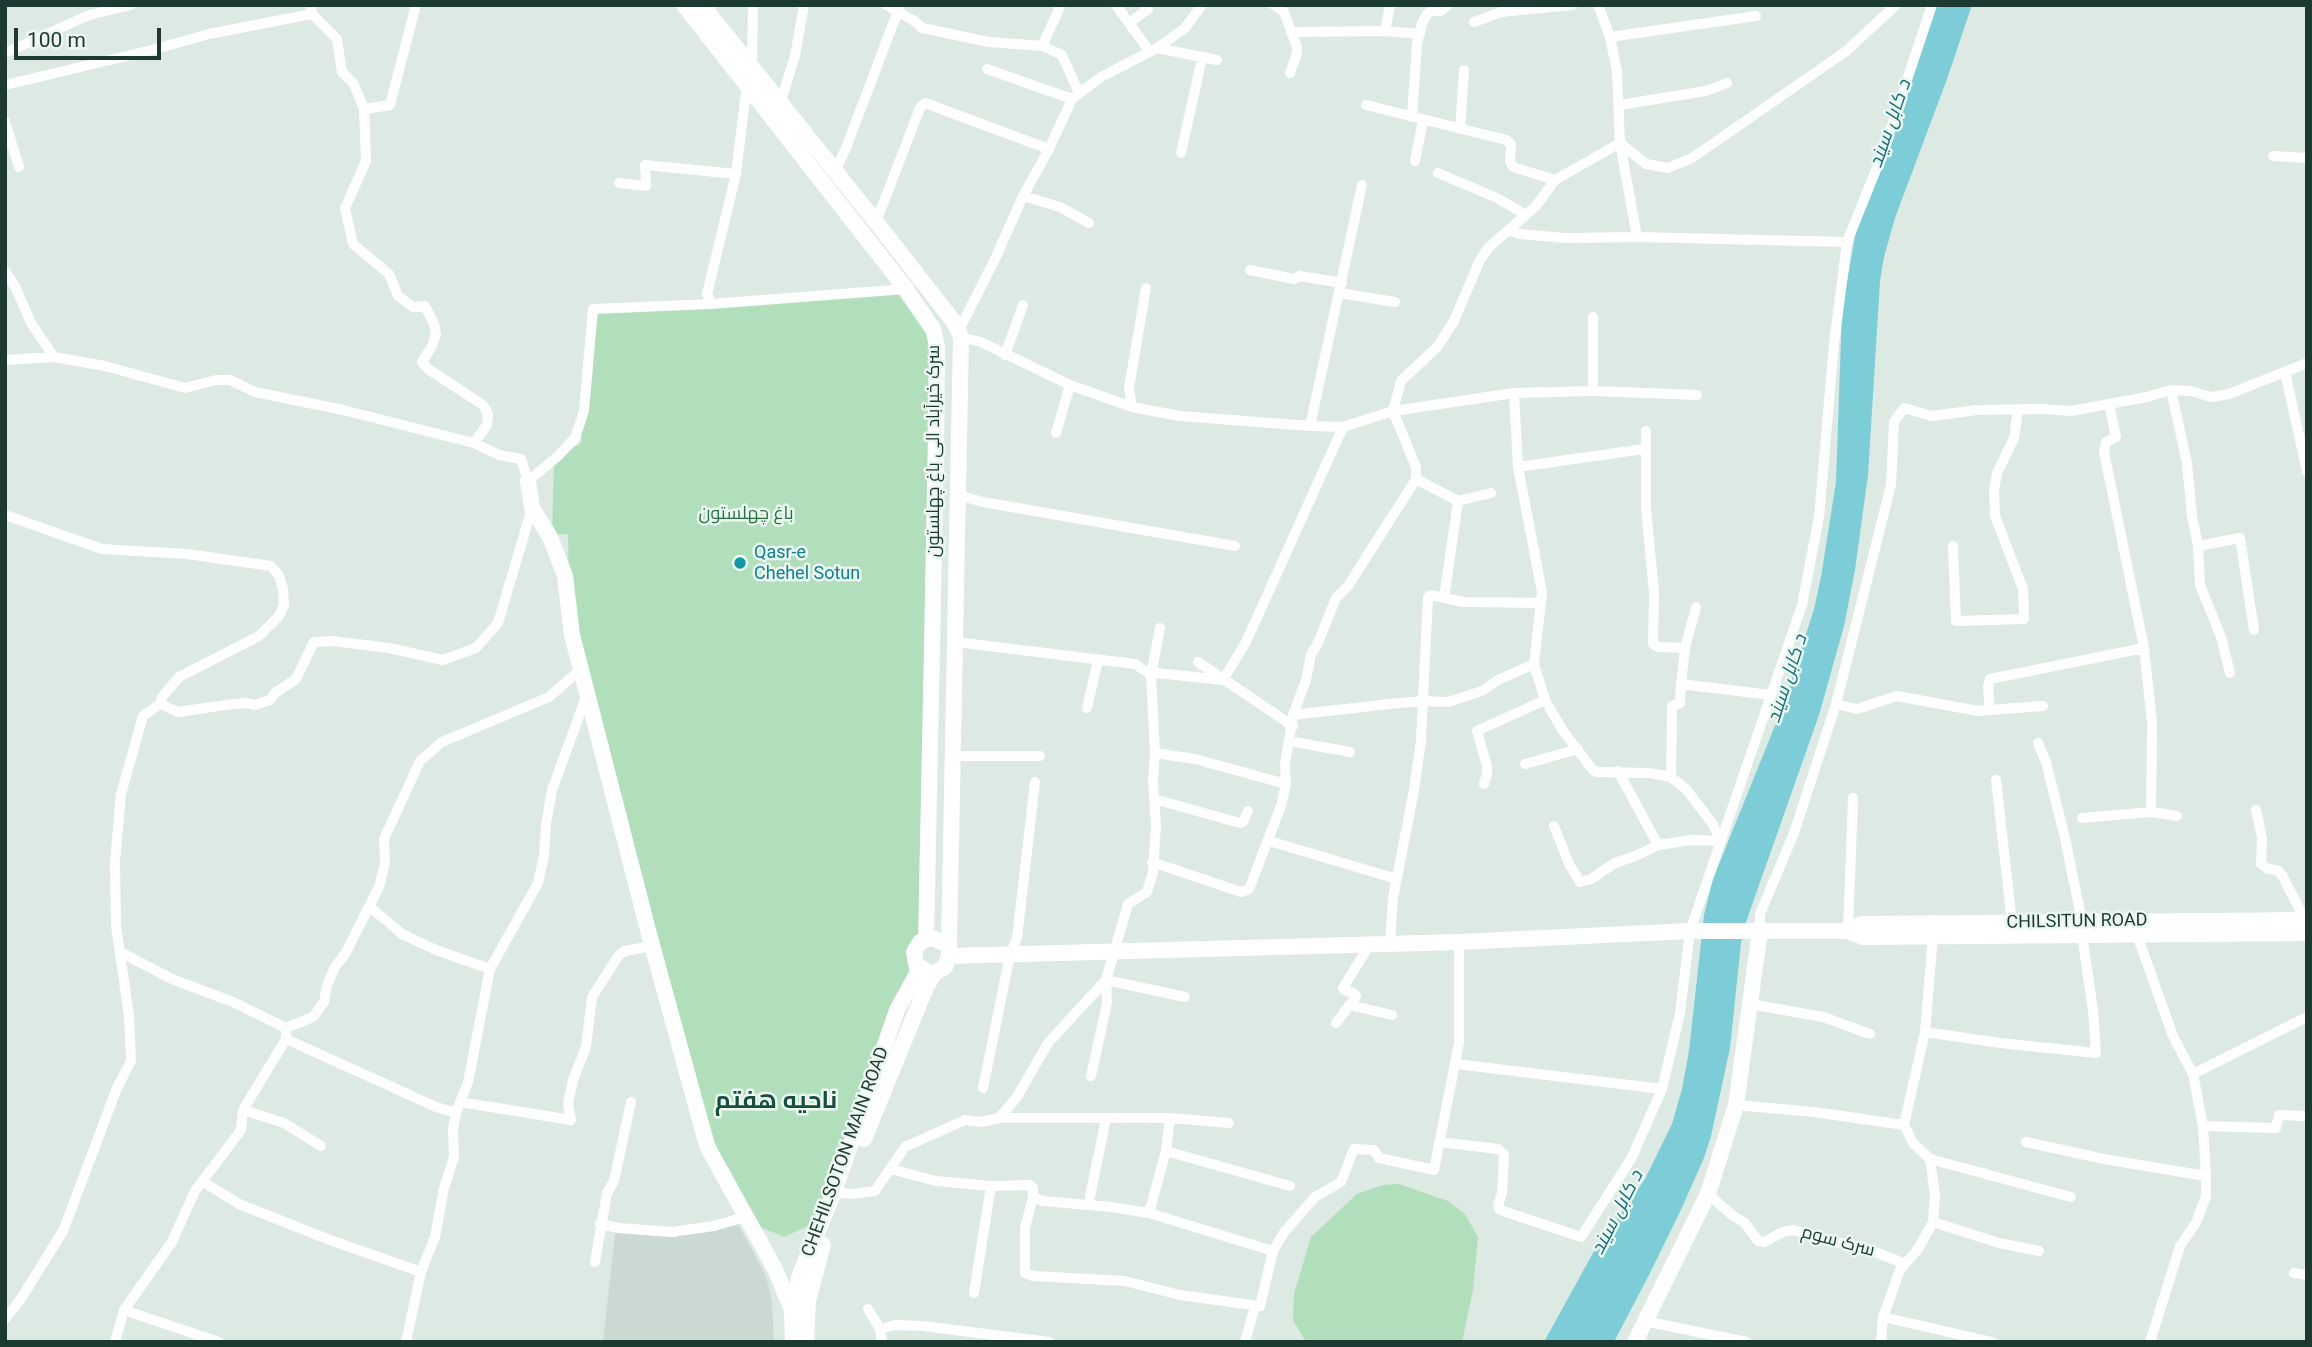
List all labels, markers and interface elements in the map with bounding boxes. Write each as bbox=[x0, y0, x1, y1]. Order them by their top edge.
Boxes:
scale bar bbox=[18, 14, 164, 58]
text: 100 m bbox=[27, 28, 86, 52]
water label: د کابل سيند bbox=[1865, 77, 1917, 171]
street label: سرک خیرآباد الی باغ چهلستون bbox=[923, 345, 945, 557]
park label: باغ چهلستون bbox=[698, 503, 794, 525]
place label: Qasr-e Chehel Sotun bbox=[754, 542, 860, 584]
marker: Qasr-e Chehel Sotun bbox=[732, 555, 748, 571]
water label: د کابل سيند bbox=[1763, 632, 1813, 726]
street label: CHILSITUN ROAD bbox=[2006, 910, 2148, 934]
street label: CHEHILSOTON MAIN ROAD bbox=[798, 1044, 894, 1260]
district label: ناحیه هفتم bbox=[715, 1088, 837, 1116]
water label: د کابل سيند bbox=[1587, 1167, 1649, 1259]
street label: سرک سوم bbox=[1799, 1222, 1877, 1262]

